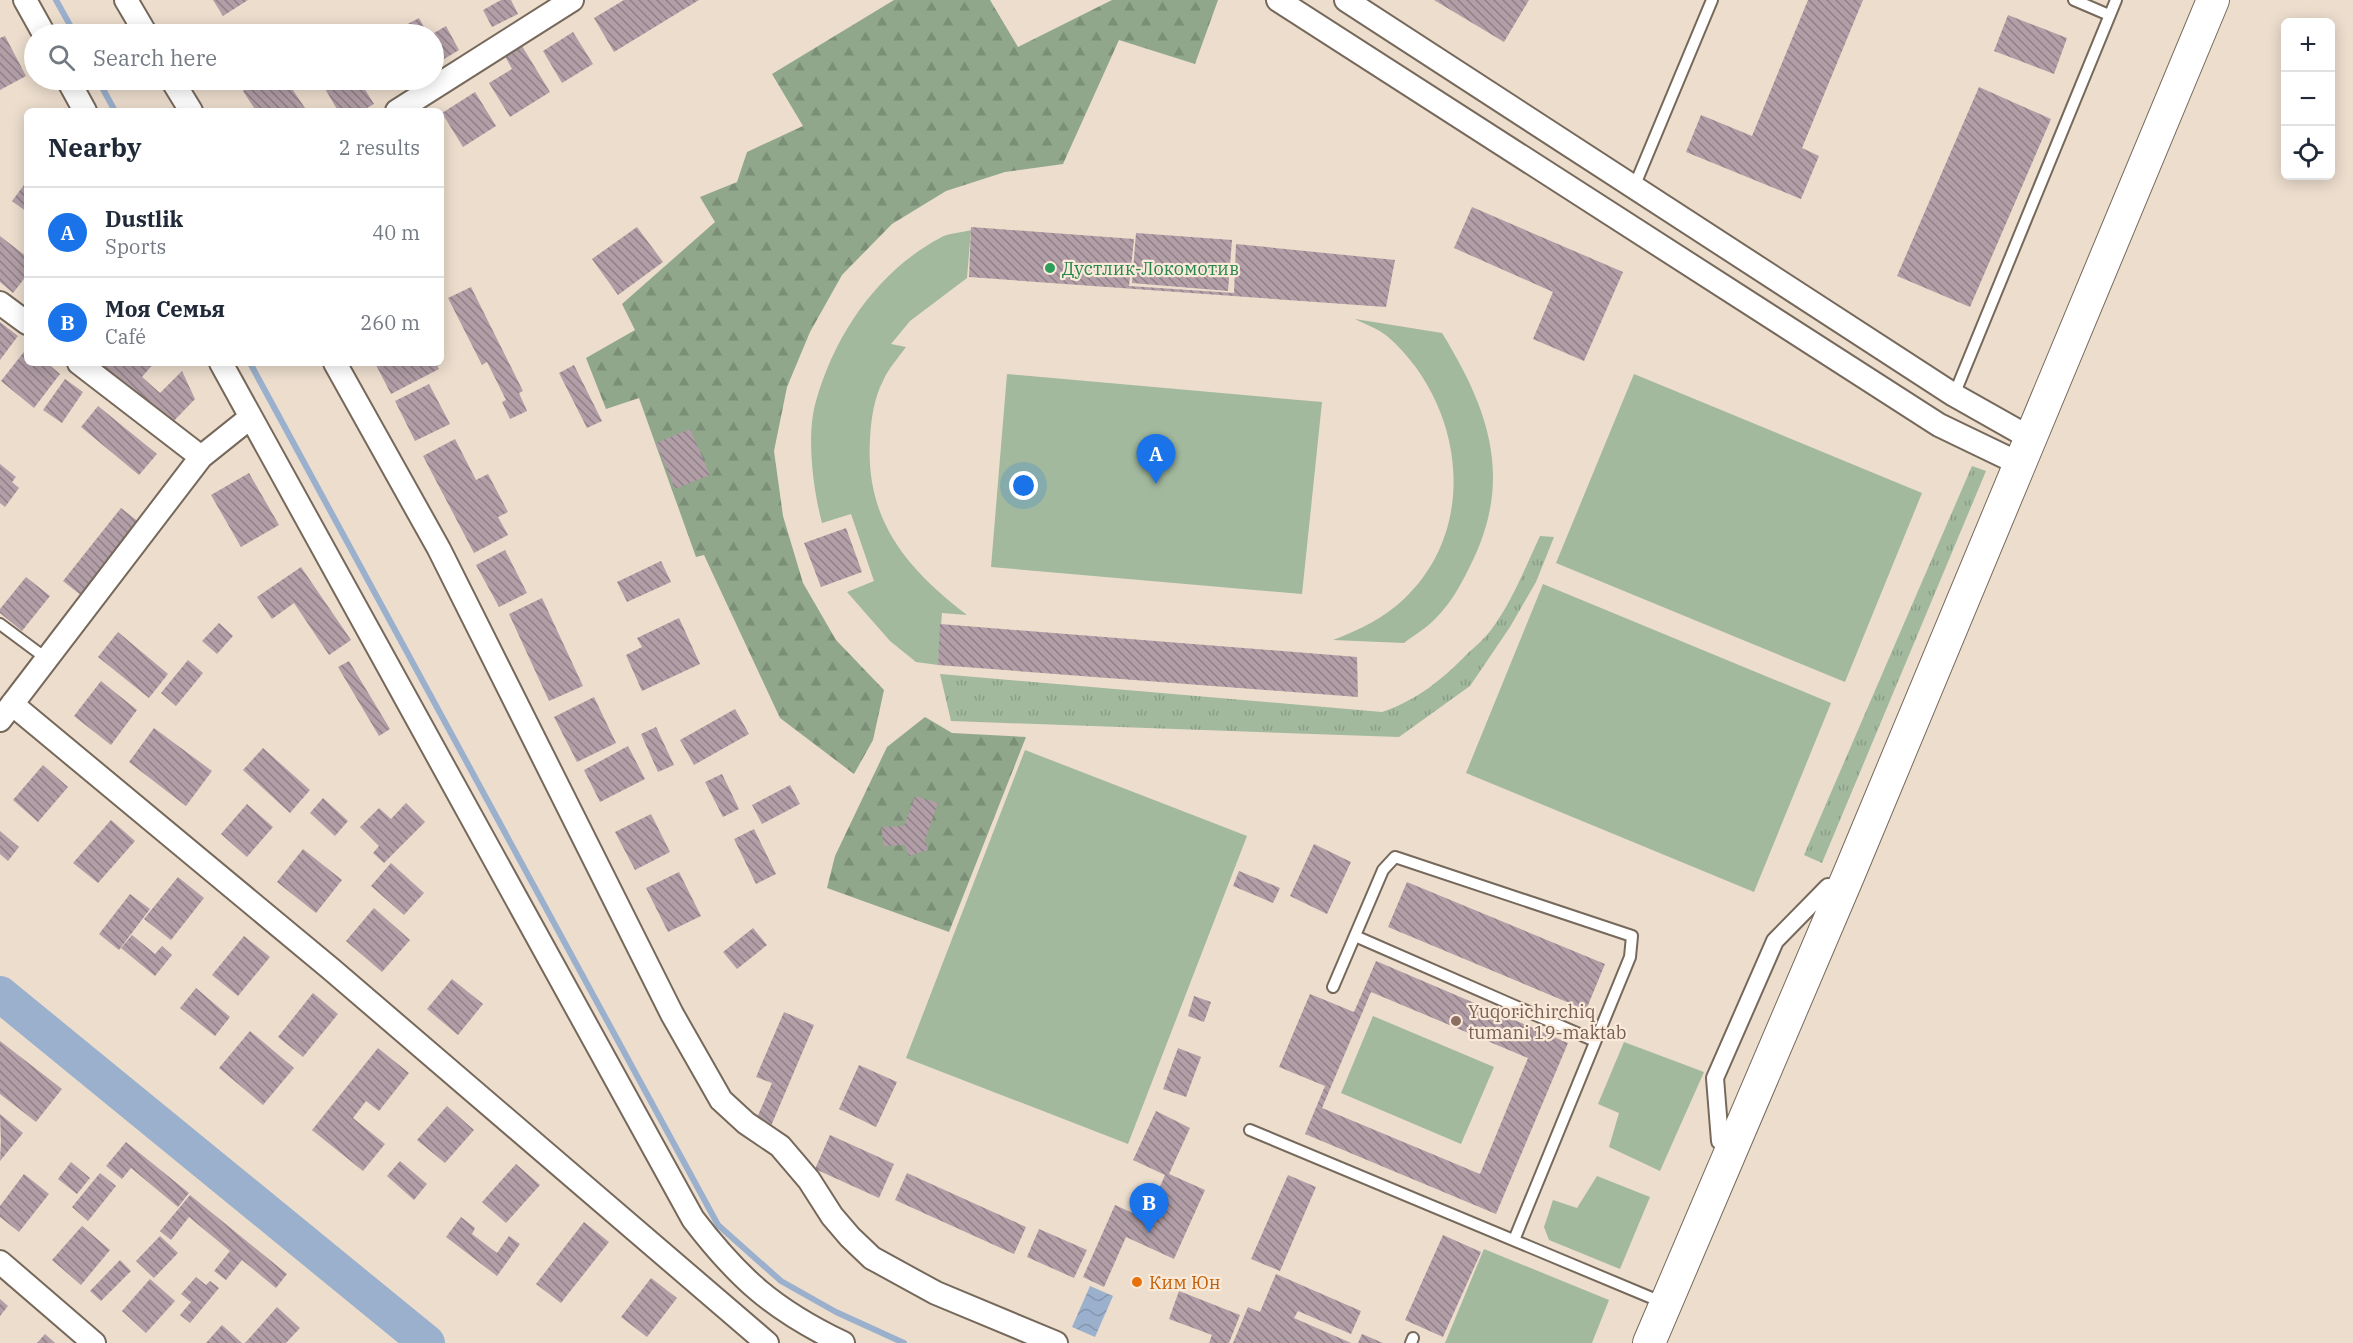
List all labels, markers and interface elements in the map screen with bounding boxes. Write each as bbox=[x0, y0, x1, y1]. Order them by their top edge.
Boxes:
map controls bbox=[2281, 18, 2335, 180]
button: + bbox=[2281, 18, 2335, 72]
search box bbox=[24, 24, 444, 90]
icon: search bbox=[45, 41, 78, 74]
text: Search here bbox=[93, 43, 217, 72]
button: − bbox=[2281, 72, 2335, 126]
button: locate bbox=[2281, 126, 2335, 180]
text: Nearby bbox=[48, 130, 142, 164]
text: 2 results bbox=[339, 134, 420, 161]
text: Dustlik bbox=[105, 204, 183, 233]
text: A bbox=[61, 219, 74, 246]
text: 40 m bbox=[372, 219, 420, 246]
text: Sports bbox=[105, 233, 166, 260]
place label: Дустлик-Локомотив bbox=[1062, 257, 1239, 280]
marker: Дустлик-Локомотив bbox=[1043, 261, 1057, 275]
text: Моя Семья bbox=[105, 294, 225, 323]
text: B bbox=[60, 309, 75, 336]
text: 260 m bbox=[360, 309, 420, 336]
text: Café bbox=[105, 323, 146, 350]
pin: A bbox=[1136, 434, 1176, 484]
your location bbox=[1009, 471, 1038, 500]
place label: Yuqorichirchiq tumani 19-maktab bbox=[1468, 1000, 1627, 1044]
marker: Yuqorichirchiq tumani 19-maktab bbox=[1449, 1014, 1463, 1028]
pin: B bbox=[1130, 1184, 1168, 1233]
place label: Ким Юн bbox=[1149, 1271, 1221, 1294]
marker: Ким Юн bbox=[1130, 1275, 1144, 1289]

